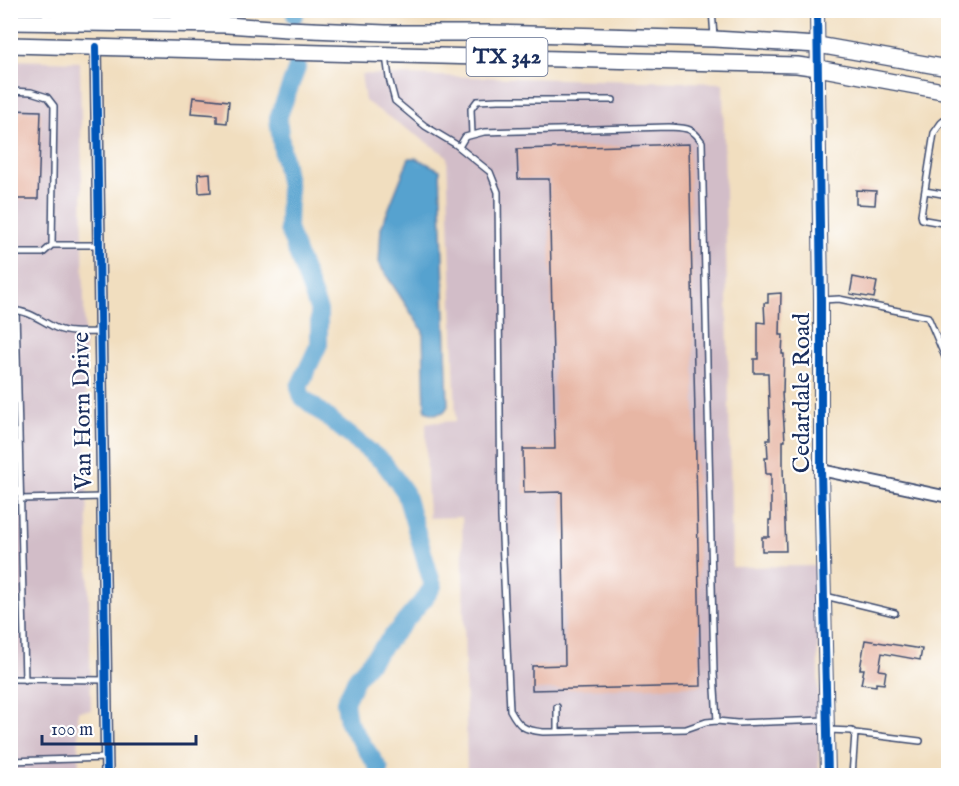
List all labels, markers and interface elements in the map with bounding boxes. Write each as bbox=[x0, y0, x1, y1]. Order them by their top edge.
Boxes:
road number: TX 342 bbox=[466, 38, 548, 76]
street label: Cedardale Road bbox=[787, 313, 818, 473]
street label: Van Horn Drive bbox=[66, 332, 100, 491]
scale bar bbox=[42, 708, 196, 746]
text: 100 m bbox=[51, 719, 93, 742]

